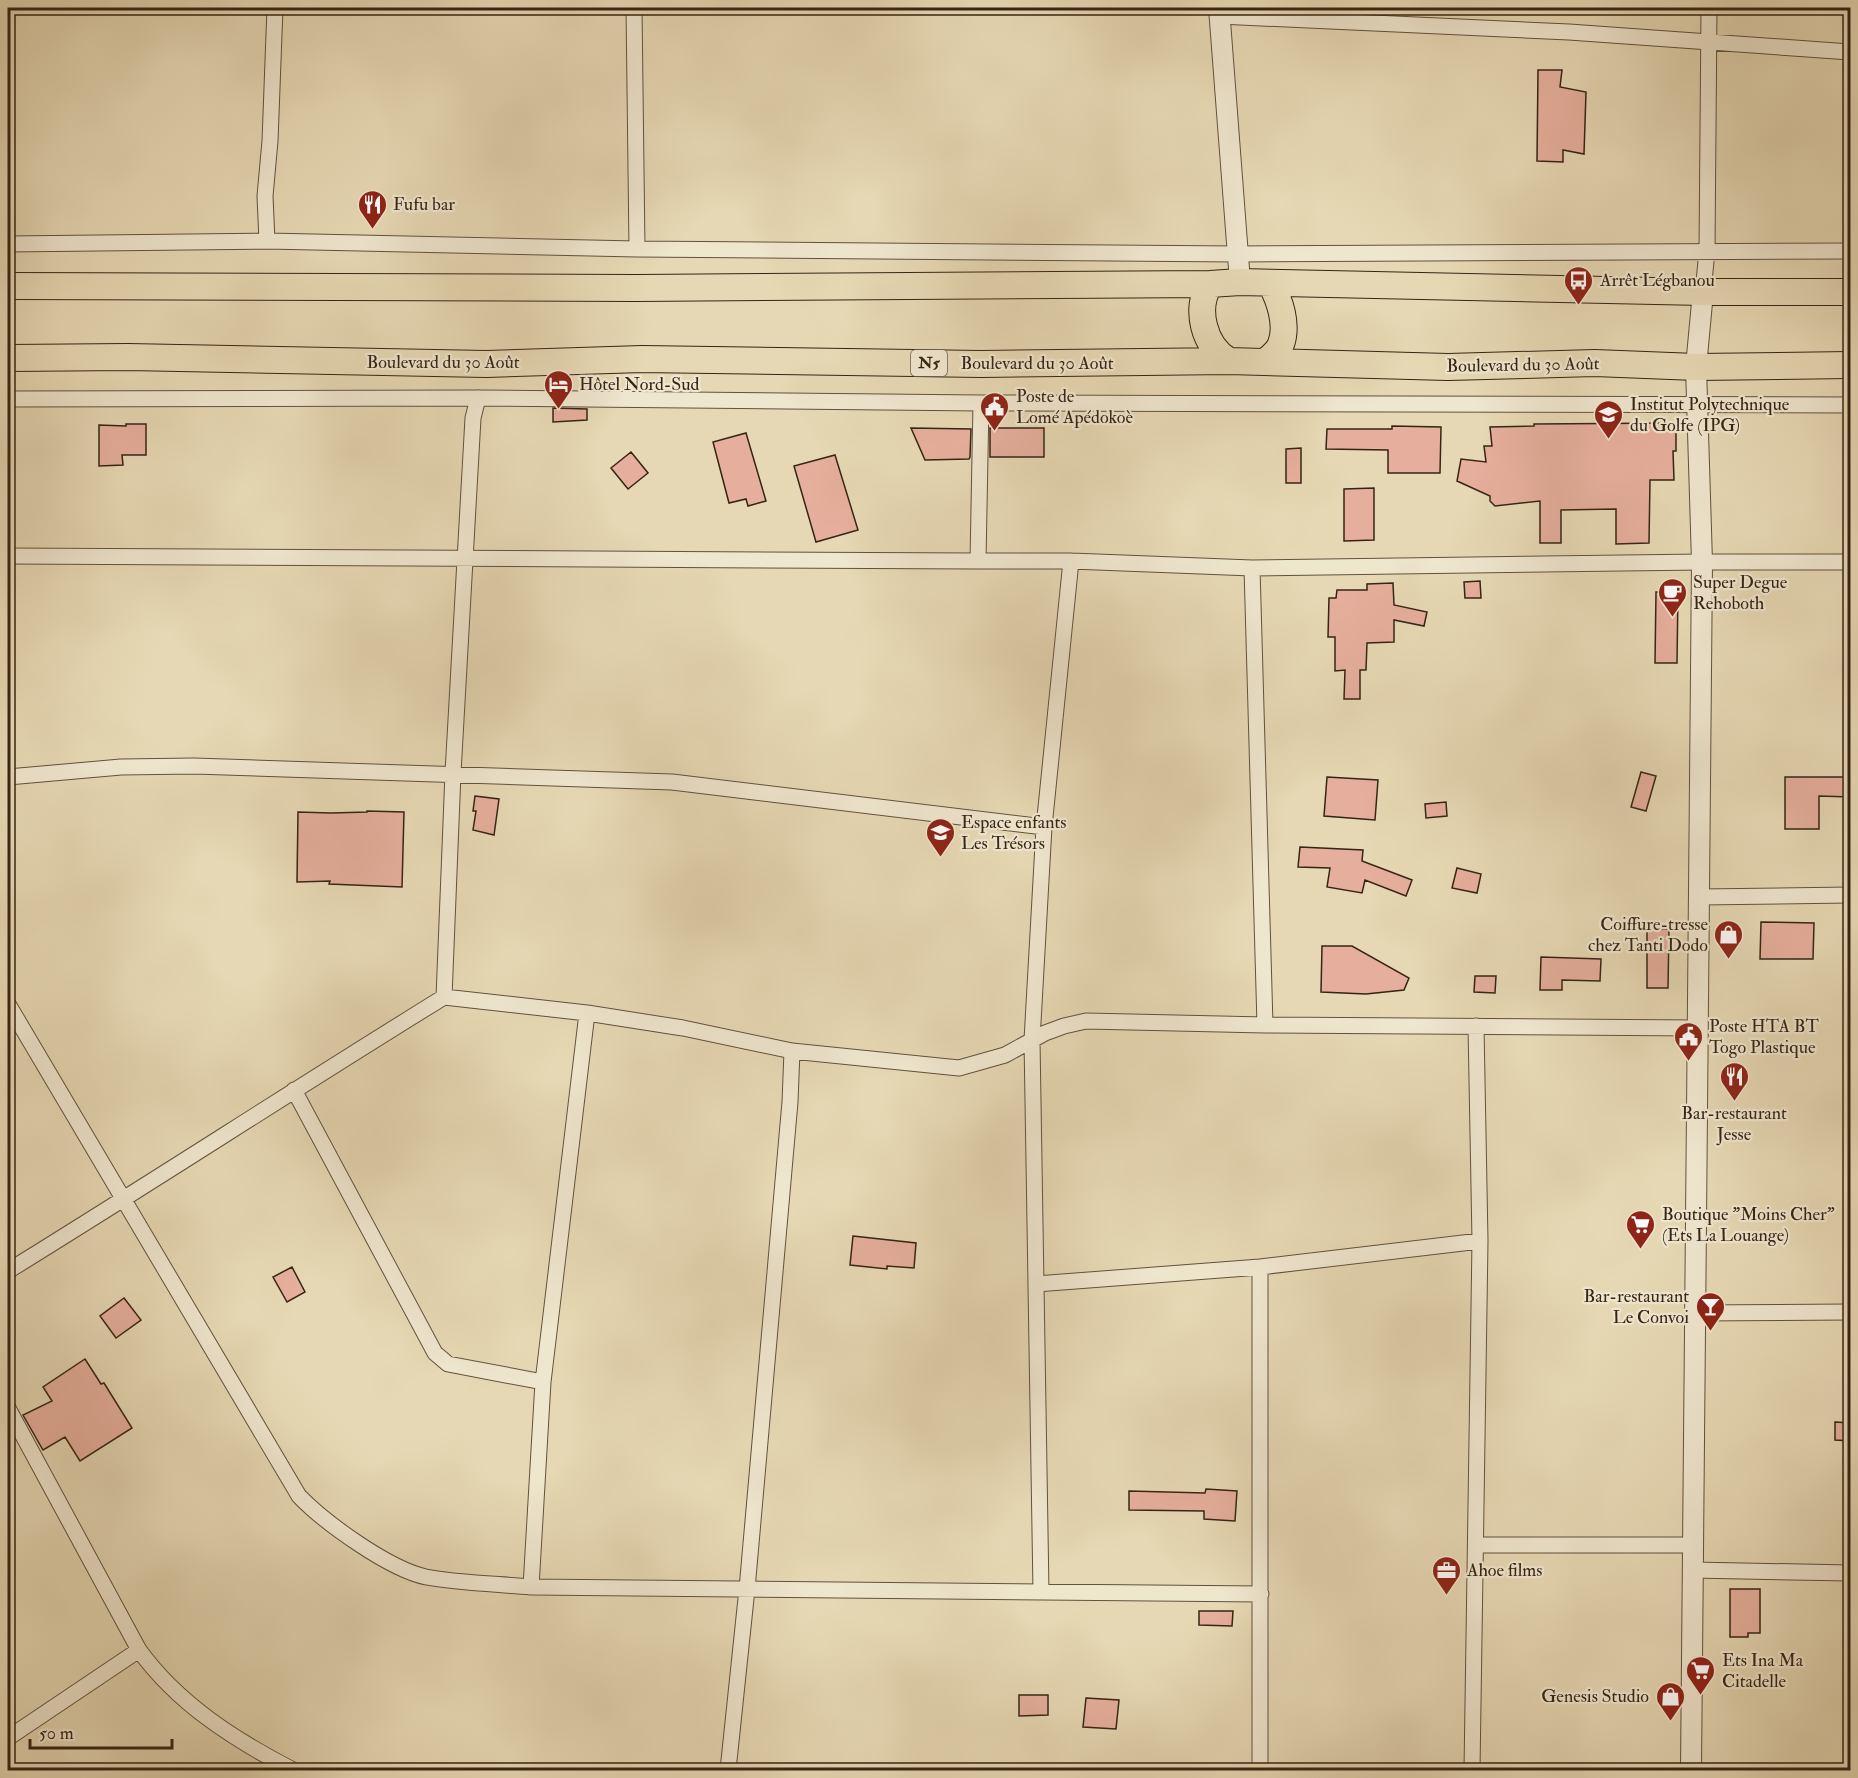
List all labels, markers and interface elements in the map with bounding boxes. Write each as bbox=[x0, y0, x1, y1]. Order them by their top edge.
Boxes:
restaurant icon: Fufu bar bbox=[356, 188, 388, 230]
place label: Fufu bar bbox=[393, 193, 455, 216]
bus stop icon: Arrêt Légbanou bbox=[1563, 264, 1595, 306]
place label: Arrêt Légbanou bbox=[1599, 269, 1715, 292]
road number: N5 bbox=[911, 350, 947, 376]
street label: Boulevard du 30 Août bbox=[366, 351, 520, 374]
street label: Boulevard du 30 Août bbox=[960, 352, 1114, 375]
street label: Boulevard du 30 Août bbox=[1446, 352, 1600, 378]
hotel icon: Hôtel Nord-Sud bbox=[542, 368, 574, 410]
place label: Hôtel Nord-Sud bbox=[579, 373, 700, 396]
place label: Poste de Lomé Apédokoè bbox=[1016, 385, 1133, 429]
public building icon: Poste de Lomé Apédokoè bbox=[979, 390, 1011, 432]
place label: Institut Polytechnique du Golfe (IPG) bbox=[1630, 393, 1790, 437]
school or university icon: Institut Polytechnique du Golfe (IPG) bbox=[1593, 398, 1625, 440]
place label: Super Degue Rehoboth bbox=[1693, 571, 1788, 615]
cafe icon: Super Degue Rehoboth bbox=[1656, 576, 1688, 618]
place label: Espace enfants Les Trésors bbox=[961, 811, 1066, 855]
school or university icon: Espace enfants Les Trésors bbox=[924, 816, 956, 858]
place label: Coiffure-tresse chez Tanti Dodo bbox=[1588, 913, 1708, 957]
shop icon: Coiffure-tresse chez Tanti Dodo bbox=[1713, 918, 1745, 960]
place label: Poste HTA BT Togo Plastique bbox=[1709, 1015, 1820, 1059]
public building icon: Poste HTA BT Togo Plastique bbox=[1672, 1020, 1704, 1062]
restaurant icon: Bar-restaurant Jesse bbox=[1718, 1060, 1750, 1102]
place label: Bar-restaurant Jesse bbox=[1681, 1102, 1787, 1146]
place label: Boutique "Moins Cher" (Ets La Louange) bbox=[1662, 1203, 1835, 1247]
supermarket icon: Boutique "Moins Cher" (Ets La Louange) bbox=[1625, 1208, 1657, 1250]
place label: Bar-restaurant Le Convoi bbox=[1583, 1285, 1689, 1329]
bar icon: Bar-restaurant Le Convoi bbox=[1694, 1290, 1726, 1332]
office icon: Ahoe films bbox=[1430, 1554, 1462, 1596]
place label: Ahoe films bbox=[1466, 1559, 1543, 1582]
place label: Ets Ina Ma Citadelle bbox=[1722, 1649, 1804, 1693]
supermarket icon: Ets Ina Ma Citadelle bbox=[1685, 1654, 1717, 1696]
shop icon: Genesis Studio bbox=[1654, 1680, 1686, 1722]
place label: Genesis Studio bbox=[1541, 1685, 1649, 1708]
scale bar bbox=[30, 1712, 172, 1750]
text: 50 m bbox=[39, 1722, 74, 1745]

